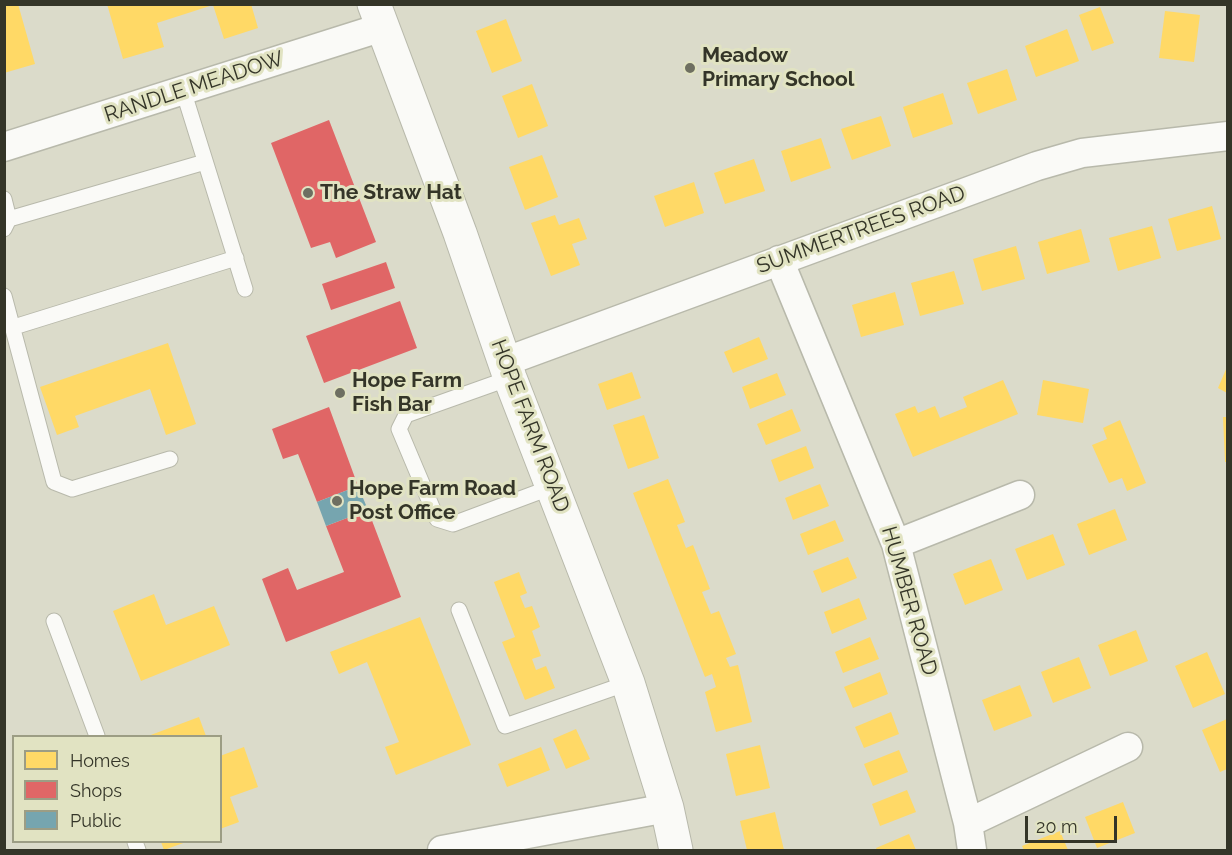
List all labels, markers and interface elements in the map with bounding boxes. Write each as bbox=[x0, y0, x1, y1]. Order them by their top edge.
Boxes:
place label: Meadow Primary School bbox=[702, 43, 854, 93]
street label: RANDLE MEADOW bbox=[101, 46, 287, 128]
marker: Meadow Primary School bbox=[683, 61, 697, 75]
place label: The Straw Hat bbox=[320, 180, 462, 206]
street label: SUMMERTREES ROAD bbox=[753, 181, 969, 279]
marker: The Straw Hat bbox=[301, 186, 315, 200]
street label: HOPE FARM ROAD bbox=[485, 336, 575, 516]
place label: Hope Farm Fish Bar bbox=[352, 368, 462, 418]
marker: Hope Farm Fish Bar bbox=[333, 386, 347, 400]
place label: Hope Farm Road Post Office bbox=[349, 476, 516, 526]
marker: Hope Farm Road Post Office bbox=[330, 494, 344, 508]
street label: HUMBER ROAD bbox=[876, 524, 942, 678]
legend bbox=[12, 735, 222, 843]
text: Homes bbox=[70, 750, 130, 771]
text: Shops bbox=[70, 780, 122, 801]
scale bar bbox=[1028, 804, 1120, 842]
text: Public bbox=[70, 810, 122, 831]
text: 20 m bbox=[1036, 816, 1078, 837]

